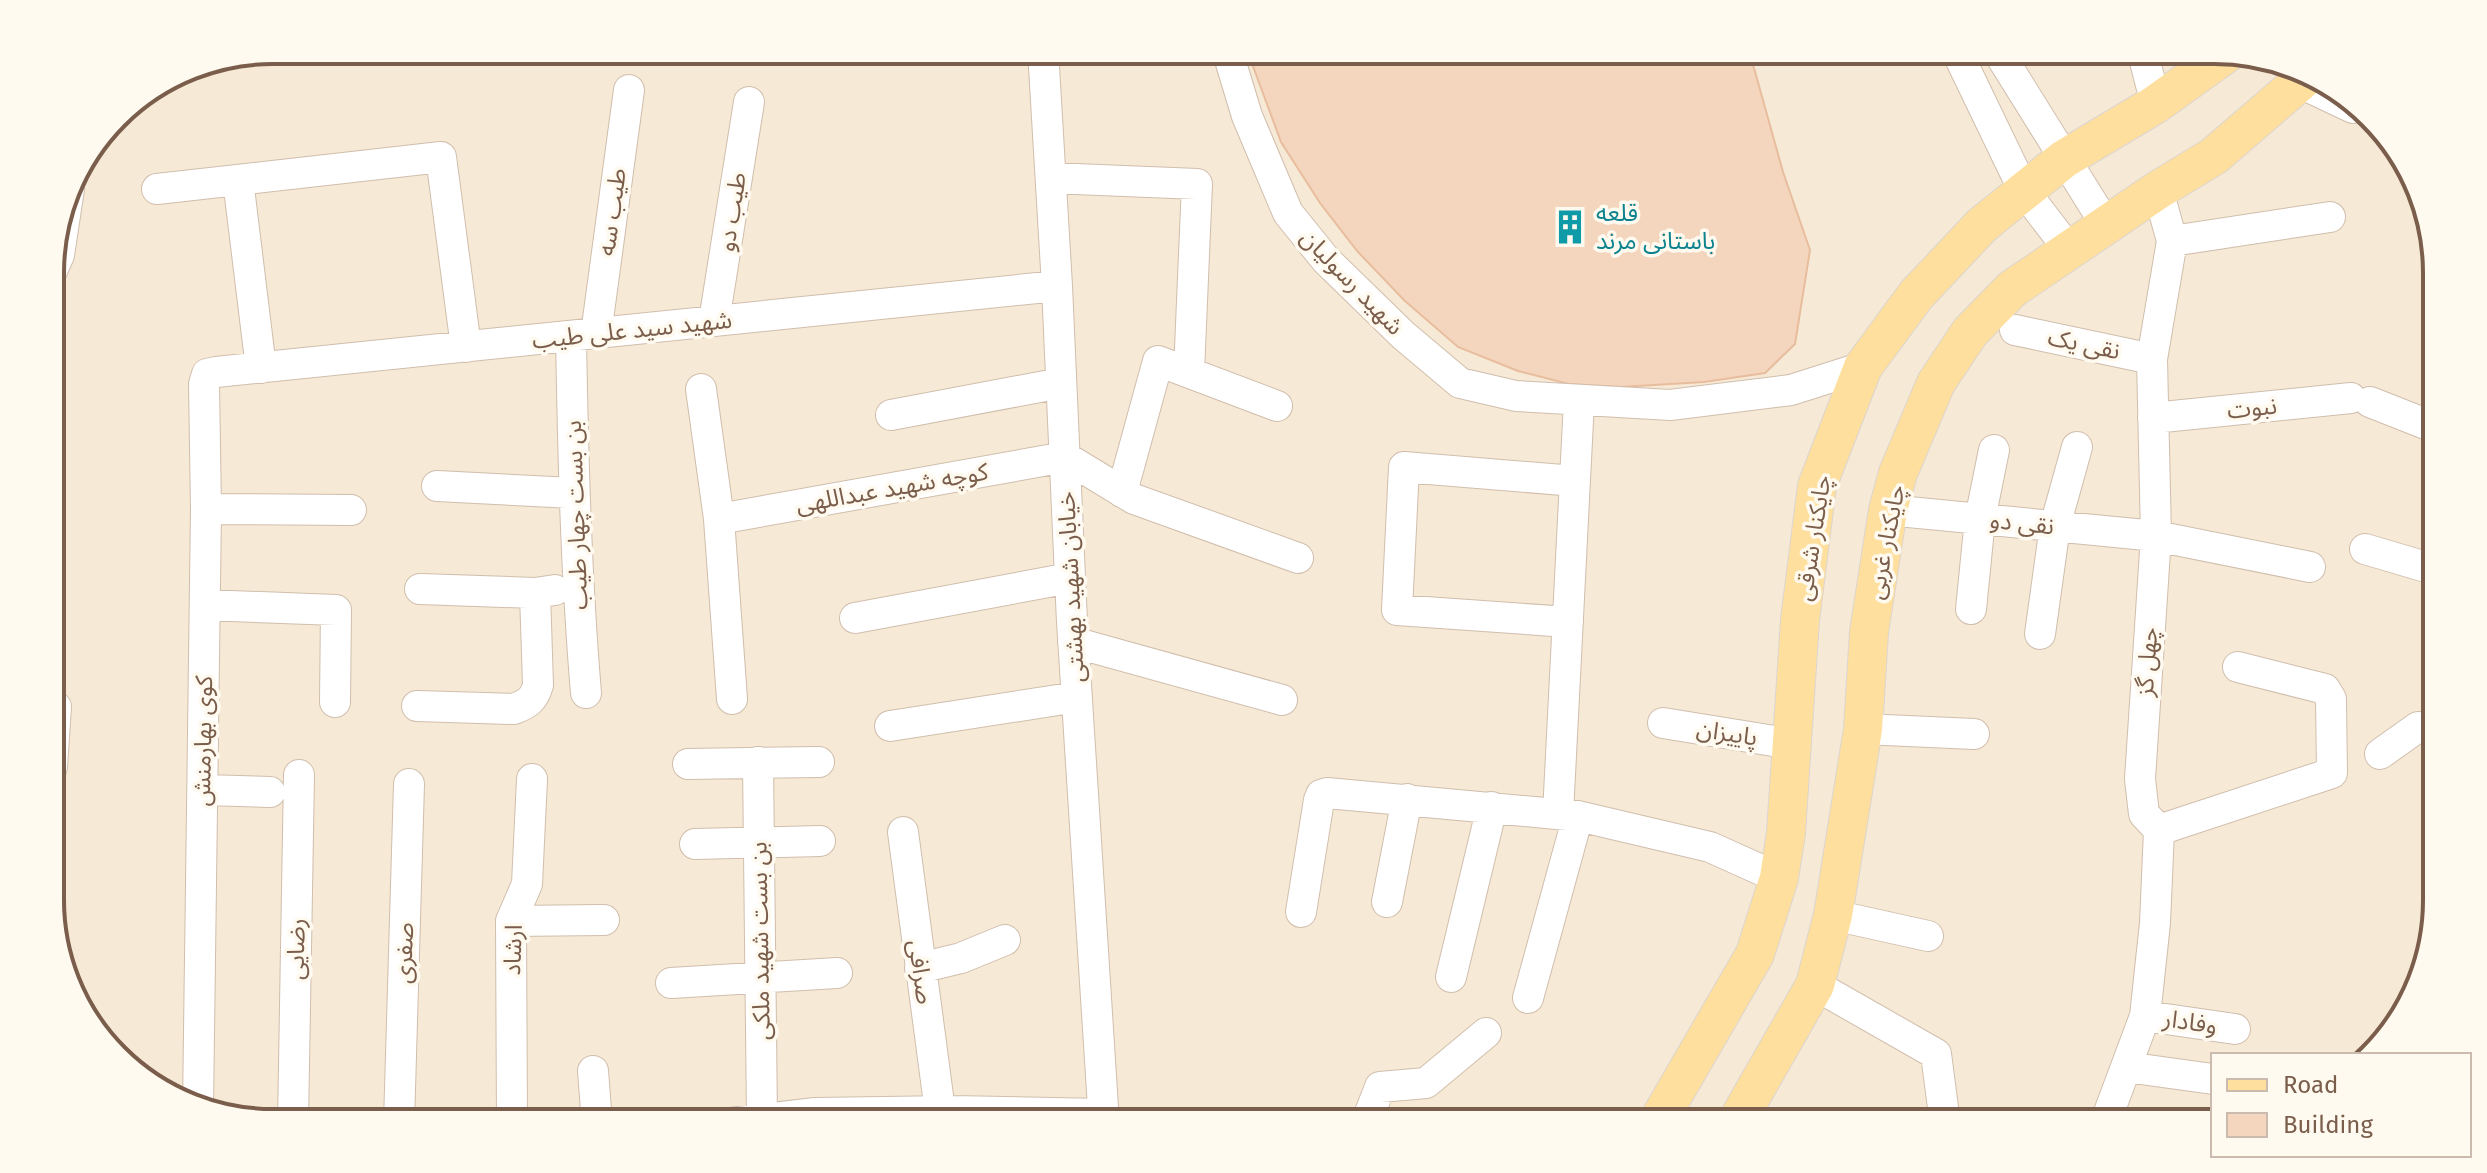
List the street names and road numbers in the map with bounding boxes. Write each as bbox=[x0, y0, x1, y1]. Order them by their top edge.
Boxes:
street label: طیب سه bbox=[592, 166, 632, 258]
street label: طیب دو bbox=[712, 170, 752, 254]
street label: شهید رسولیان bbox=[1295, 223, 1409, 341]
street label: شهید سید علی طیب bbox=[531, 306, 733, 354]
street label: نقی یک bbox=[2045, 323, 2123, 365]
street label: نبوت bbox=[2226, 391, 2278, 425]
street label: بن بست چهار طیب bbox=[559, 420, 594, 610]
street label: کوچه شهید عبداللهی bbox=[794, 457, 991, 520]
street label: چایکنار شرقی bbox=[1789, 473, 1838, 603]
street label: چایکنار غربی bbox=[1861, 482, 1912, 602]
street label: خیابان شهید بهشتی bbox=[1052, 491, 1090, 683]
street label: نقی دو bbox=[1988, 506, 2056, 540]
street label: چهل گز bbox=[2131, 626, 2164, 699]
street label: کوی بهارمنش bbox=[188, 674, 218, 807]
street label: پاییزان bbox=[1694, 714, 1759, 753]
street label: بن بست شهید ملکی bbox=[744, 842, 776, 1040]
street label: رضایی bbox=[281, 918, 311, 980]
street label: صفری bbox=[389, 922, 419, 984]
street label: ارشاد bbox=[498, 924, 528, 976]
street label: صرافی bbox=[903, 938, 939, 1006]
street label: وفادار bbox=[2160, 1004, 2219, 1040]

